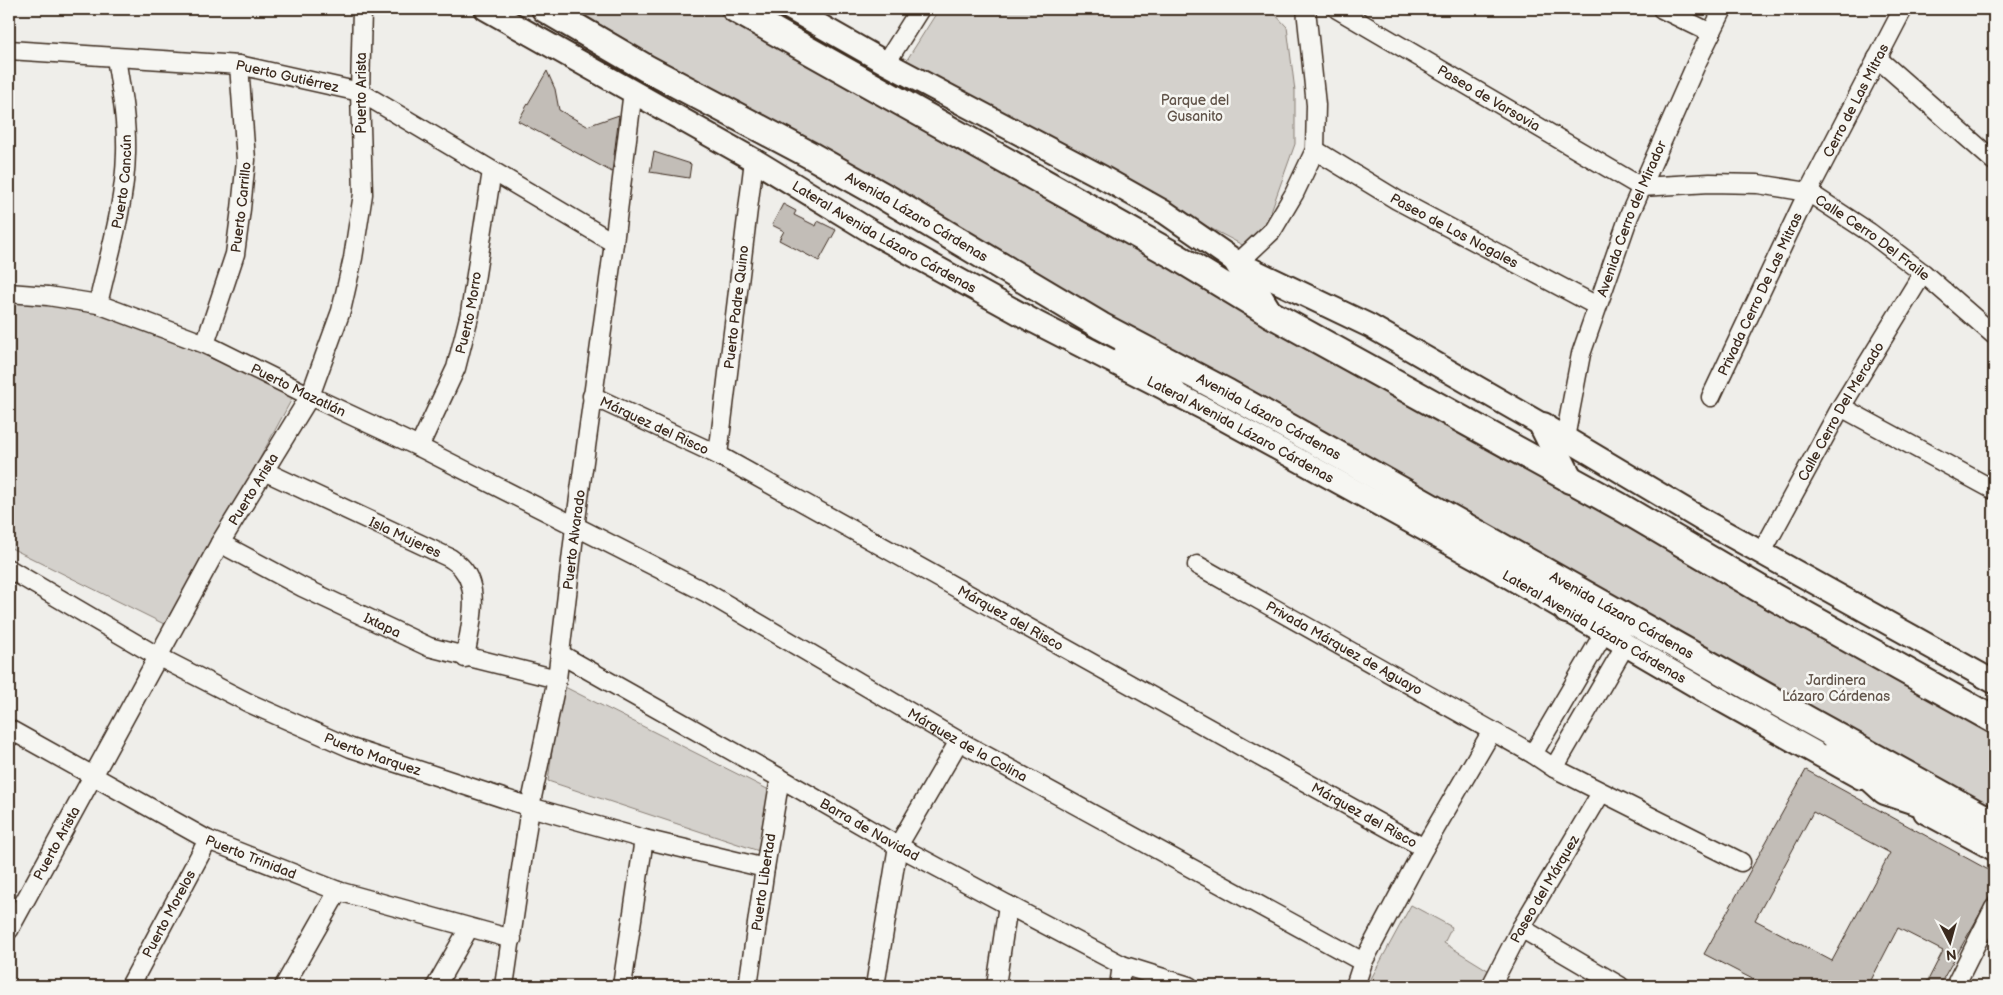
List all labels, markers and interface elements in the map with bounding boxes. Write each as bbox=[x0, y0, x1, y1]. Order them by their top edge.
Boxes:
street label: Cerro de Las Mitras bbox=[1819, 41, 1892, 160]
street label: Puerto Arista bbox=[353, 52, 370, 134]
street label: Puerto Gutiérrez bbox=[234, 56, 341, 96]
street label: Paseo de Varsovia bbox=[1434, 61, 1543, 135]
park label: Parque del Gusanito bbox=[1161, 92, 1229, 125]
street label: Puerto Cancún bbox=[108, 134, 135, 230]
street label: Avenida Cerro del Mirador bbox=[1593, 137, 1670, 299]
street label: Puerto Carrillo bbox=[227, 161, 254, 254]
street label: Avenida Lázaro Cárdenas bbox=[843, 168, 991, 265]
street label: Lateral Avenida Lázaro Cárdenas bbox=[789, 177, 980, 297]
street label: Paseo de Los Nogales bbox=[1387, 189, 1521, 271]
street label: Calle Cerro Del Fraile bbox=[1812, 191, 1934, 284]
street label: Privada Cerro De Las Mitras bbox=[1714, 210, 1806, 378]
street label: Puerto Padre Quino bbox=[720, 244, 752, 370]
street label: Puerto Morro bbox=[451, 270, 485, 356]
street label: Calle Cerro Del Mercado bbox=[1794, 339, 1887, 484]
street label: Puerto Mazatlán bbox=[248, 360, 349, 420]
street label: Avenida Lázaro Cárdenas bbox=[1194, 370, 1344, 463]
street label: Lateral Avenida Lázaro Cárdenas bbox=[1144, 372, 1337, 486]
street label: Márquez del Risco bbox=[597, 392, 712, 458]
street label: Puerto Arista bbox=[224, 450, 282, 528]
street label: Puerto Alvarado bbox=[559, 489, 589, 591]
street label: Isla Mujeres bbox=[367, 513, 444, 561]
street label: Lateral Avenida Lázaro Cárdenas bbox=[1499, 566, 1689, 687]
street label: Avenida Lázaro Cárdenas bbox=[1547, 568, 1697, 662]
street label: Márquez del Risco bbox=[955, 582, 1067, 654]
street label: Privada Márquez de Aguayo bbox=[1263, 597, 1426, 699]
street label: Ixtapa bbox=[361, 609, 404, 641]
park label: Jardinera Lázaro Cárdenas bbox=[1782, 672, 1890, 705]
street label: Márquez de la Colina bbox=[905, 704, 1030, 785]
street label: Puerto Marquez bbox=[322, 729, 424, 779]
street label: Márquez del Risco bbox=[1309, 779, 1420, 851]
street label: Barra de Navidad bbox=[817, 794, 922, 864]
street label: Puerto Arista bbox=[29, 803, 83, 883]
street label: Puerto Trinidad bbox=[203, 831, 299, 882]
street label: Puerto Libertad bbox=[748, 832, 779, 932]
street label: Paseo del Márquez bbox=[1506, 832, 1583, 946]
street label: Puerto Morelos bbox=[138, 867, 199, 960]
north arrow bbox=[1926, 918, 1976, 968]
text: N bbox=[1945, 945, 1957, 963]

